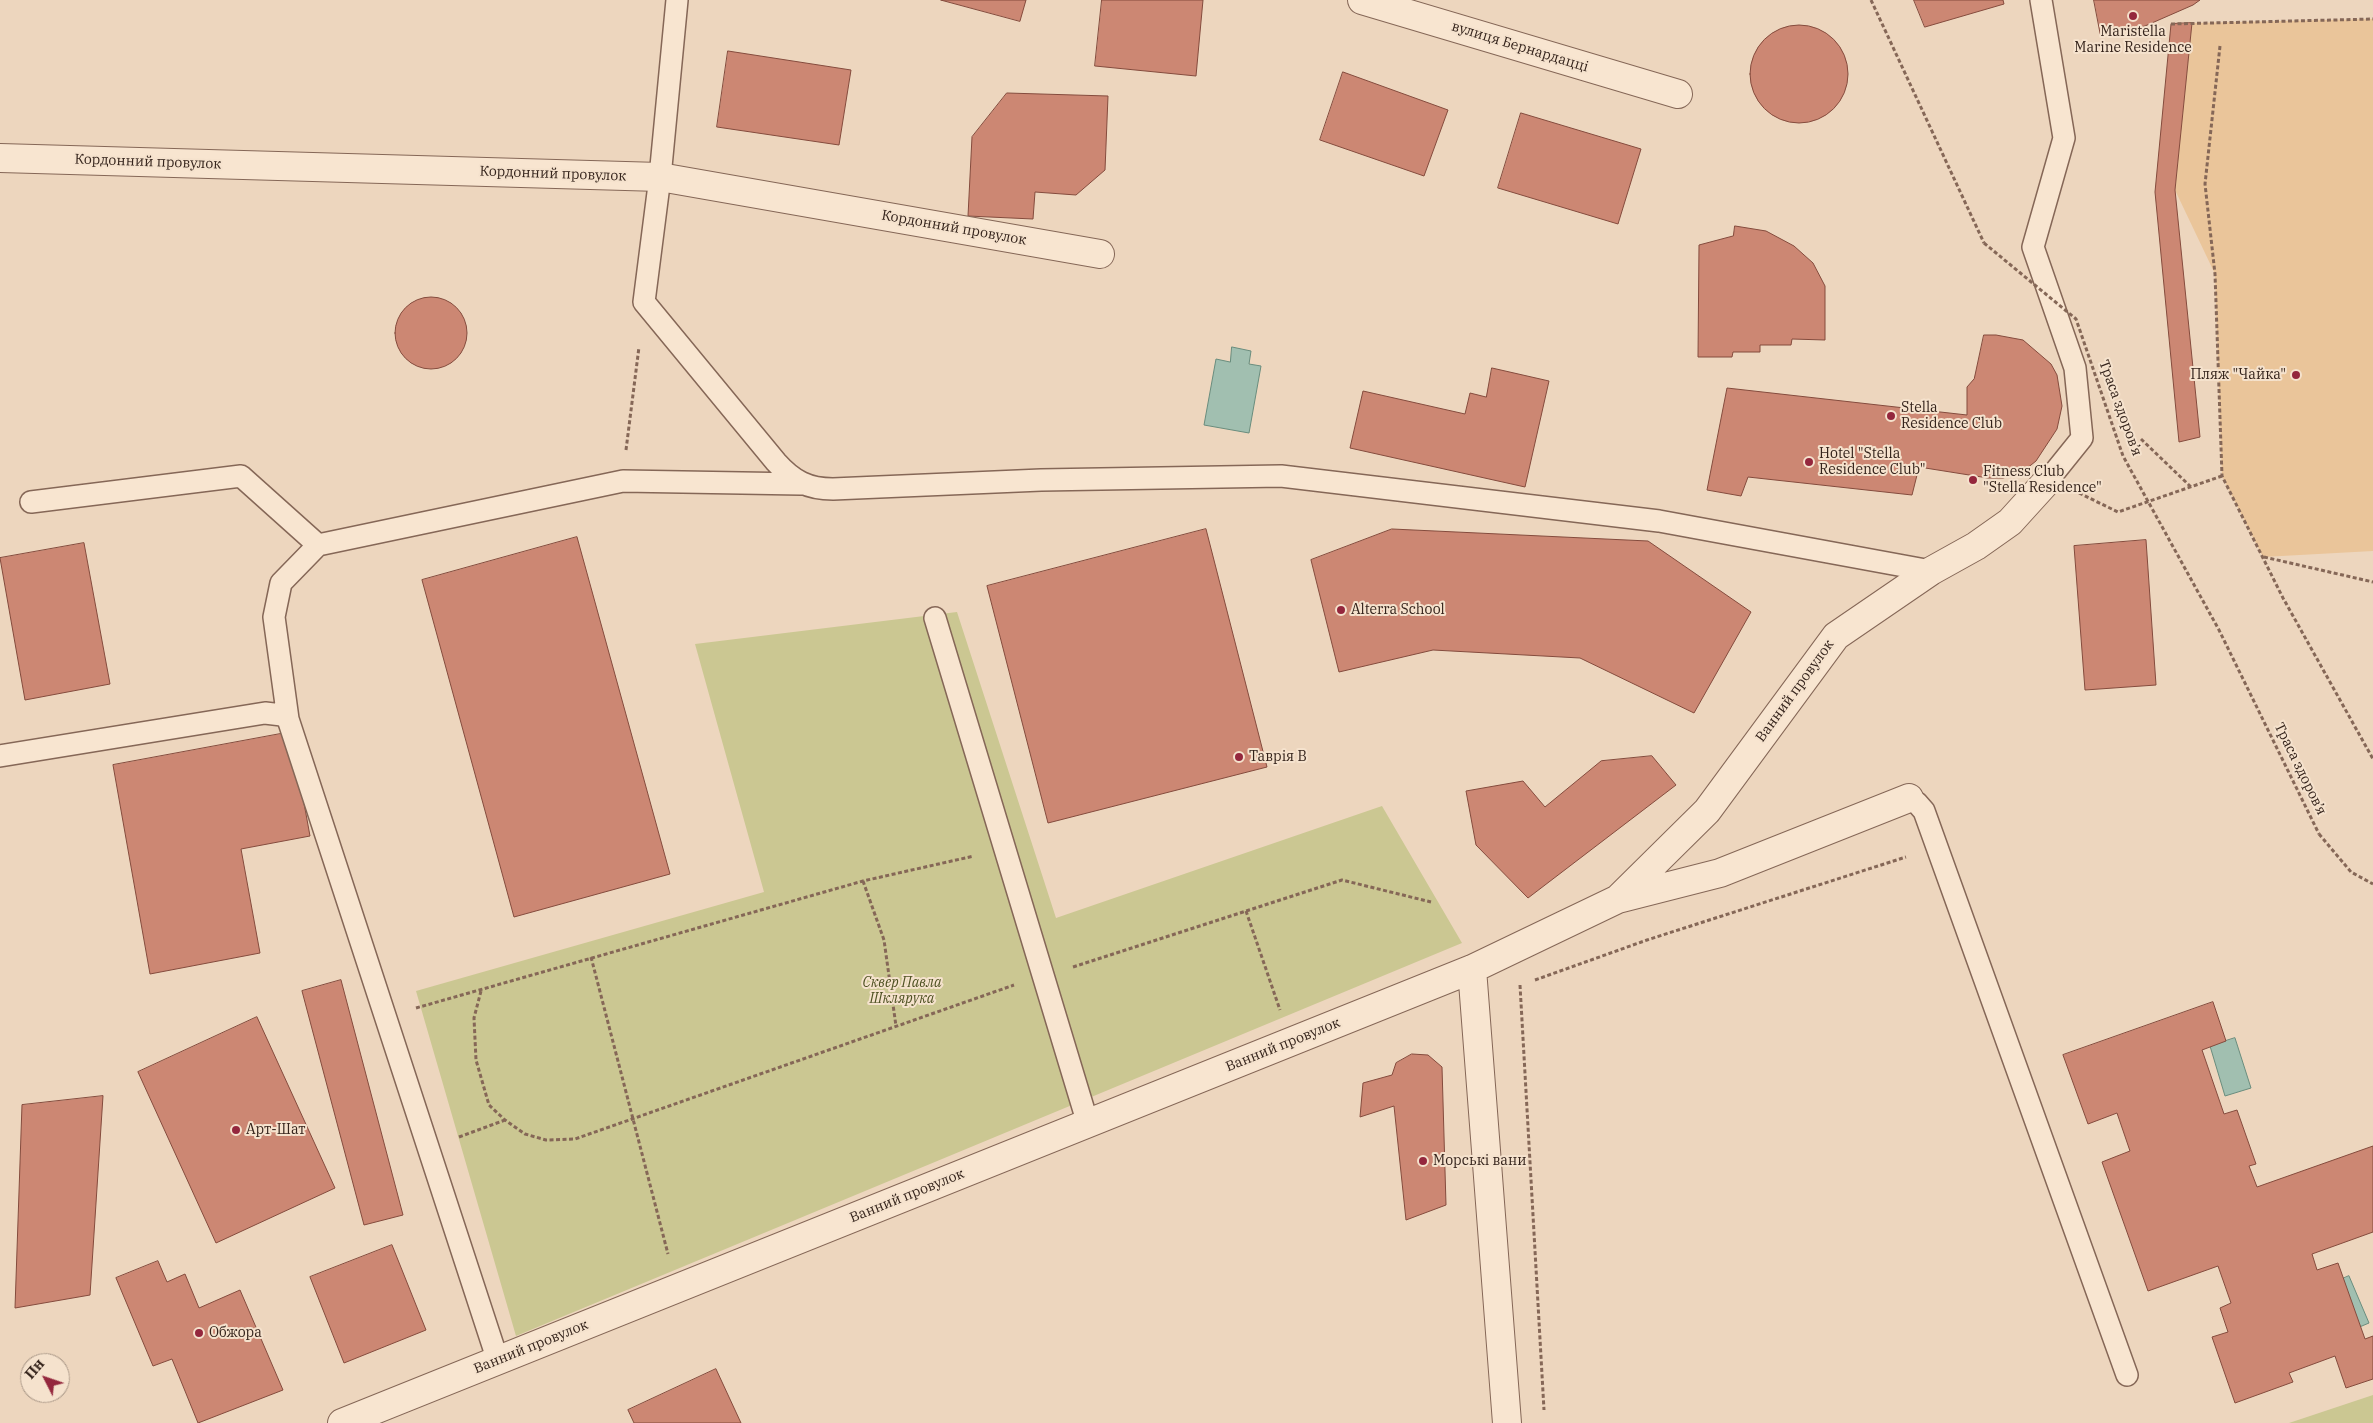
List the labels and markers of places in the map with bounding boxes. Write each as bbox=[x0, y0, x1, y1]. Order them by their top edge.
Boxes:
marker: Maristella Marine Residence bbox=[2127, 10, 2139, 22]
place label: Maristella Marine Residence bbox=[2074, 24, 2192, 56]
place label: Пляж "Чайка" bbox=[2190, 367, 2286, 383]
marker: Пляж "Чайка" bbox=[2290, 369, 2302, 381]
place label: Stella Residence Club bbox=[1901, 400, 2002, 432]
marker: Stella Residence Club bbox=[1885, 410, 1897, 422]
place label: Hotel "Stella Residence Club" bbox=[1819, 446, 1925, 478]
marker: Hotel "Stella Residence Club" bbox=[1803, 456, 1815, 468]
place label: Fitness Club "Stella Residence" bbox=[1983, 464, 2102, 497]
marker: Fitness Club "Stella Residence" bbox=[1967, 474, 1979, 486]
place label: Alterra School bbox=[1351, 602, 1445, 618]
marker: Alterra School bbox=[1335, 604, 1347, 616]
place label: Таврія В bbox=[1249, 749, 1307, 765]
marker: Таврія В bbox=[1233, 751, 1245, 763]
place label: Арт-Шат bbox=[246, 1122, 306, 1138]
marker: Арт-Шат bbox=[230, 1124, 242, 1136]
place label: Морські вани bbox=[1433, 1153, 1526, 1169]
marker: Морські вани bbox=[1417, 1155, 1429, 1167]
place label: Обжора bbox=[209, 1325, 262, 1341]
marker: Обжора bbox=[193, 1327, 205, 1339]

